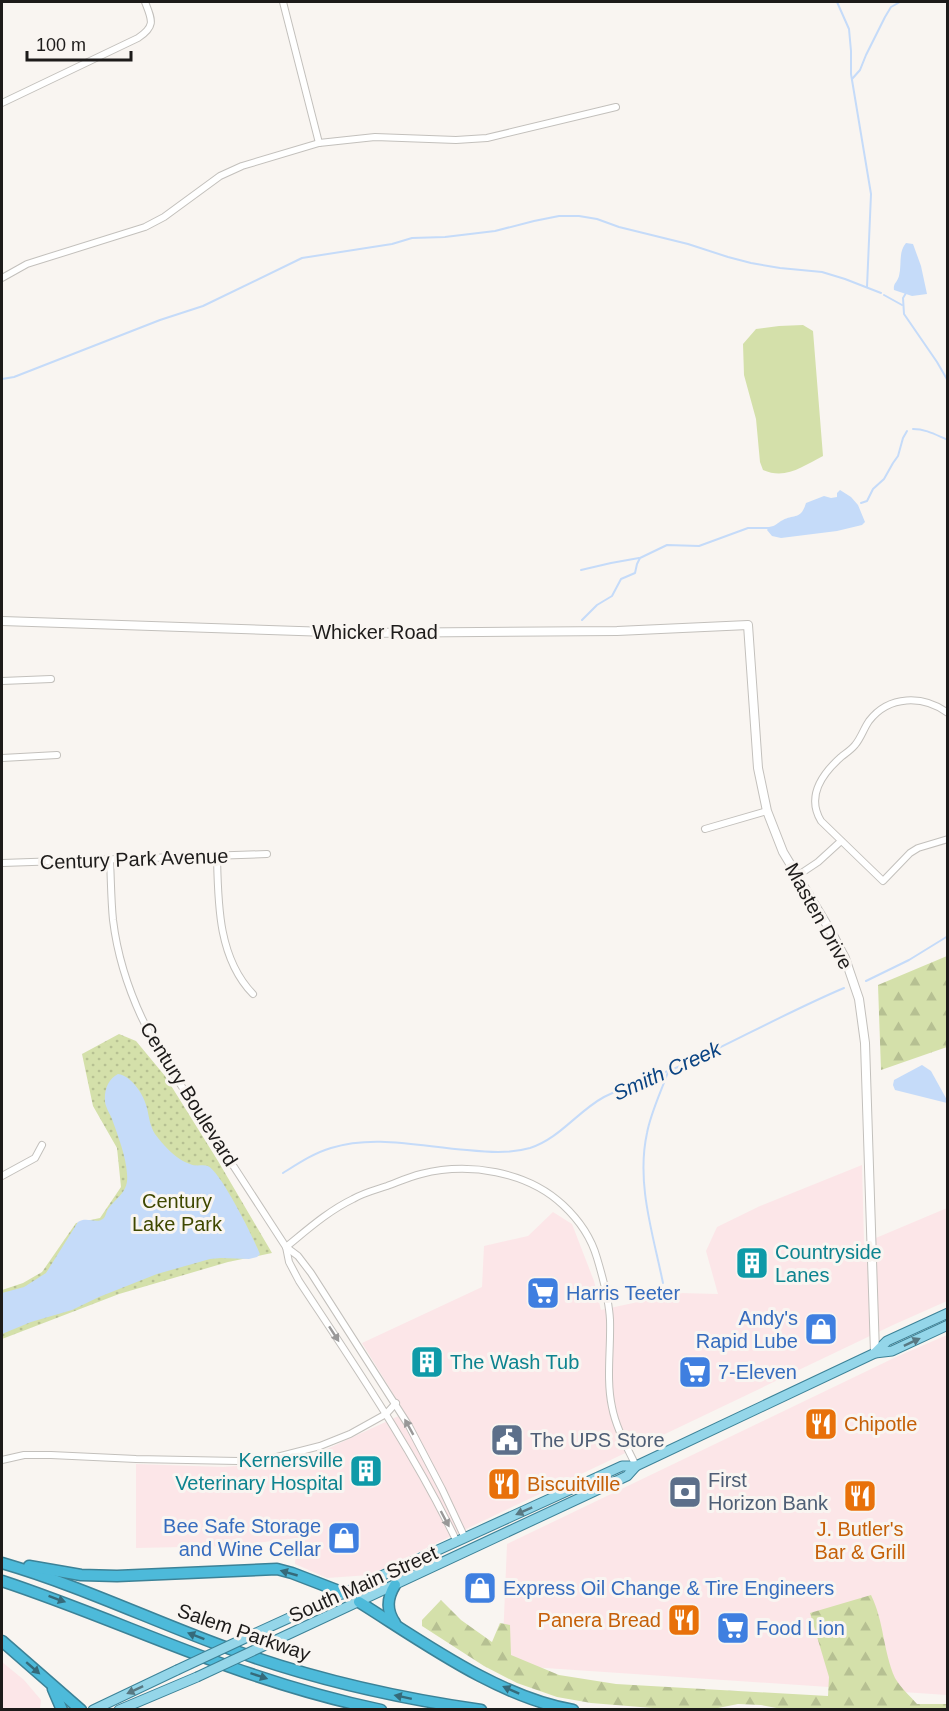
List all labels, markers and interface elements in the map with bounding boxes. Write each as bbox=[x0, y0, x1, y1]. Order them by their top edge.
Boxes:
scale bar bbox=[27, 24, 130, 62]
text: 100 m bbox=[36, 35, 86, 55]
street label: Whicker Road bbox=[312, 621, 438, 643]
street label: Century Park Avenue bbox=[39, 845, 229, 873]
street label: Masten Drive bbox=[781, 859, 857, 973]
street label: Century Boulevard bbox=[136, 1018, 242, 1170]
water label: Smith Creek bbox=[609, 1036, 726, 1105]
park label: Century Lake Park bbox=[132, 1190, 223, 1235]
place label: Countryside Lanes bbox=[775, 1241, 882, 1286]
building icon: Countryside Lanes bbox=[734, 1245, 770, 1281]
supermarket icon: Harris Teeter bbox=[525, 1275, 561, 1311]
place label: Harris Teeter bbox=[566, 1282, 680, 1304]
place label: Andy's Rapid Lube bbox=[696, 1307, 798, 1352]
shop icon: Andy's Rapid Lube bbox=[803, 1311, 839, 1347]
one-way arrow bbox=[328, 1326, 339, 1342]
one-way arrow bbox=[903, 1337, 921, 1347]
building icon: The Wash Tub bbox=[409, 1344, 445, 1380]
place label: The Wash Tub bbox=[450, 1351, 579, 1373]
supermarket icon: 7-Eleven bbox=[677, 1354, 713, 1390]
place label: 7-Eleven bbox=[718, 1361, 797, 1383]
restaurant icon: Chipotle bbox=[803, 1406, 839, 1442]
place label: Chipotle bbox=[844, 1413, 917, 1435]
one-way arrow bbox=[404, 1419, 415, 1435]
public building icon: The UPS Store bbox=[489, 1422, 525, 1458]
place label: The UPS Store bbox=[530, 1429, 665, 1451]
place label: Kernersville Veterinary Hospital bbox=[175, 1449, 343, 1494]
building icon: Kernersville Veterinary Hospital bbox=[348, 1453, 384, 1489]
restaurant icon: Biscuitville bbox=[486, 1466, 522, 1502]
place label: First Horizon Bank bbox=[708, 1469, 829, 1514]
place label: Biscuitville bbox=[527, 1473, 620, 1495]
bank icon: First Horizon Bank bbox=[667, 1474, 703, 1510]
restaurant icon: J. Butler's Bar & Grill bbox=[842, 1478, 878, 1514]
one-way arrow bbox=[516, 1507, 533, 1516]
one-way arrow bbox=[440, 1510, 450, 1528]
place label: Bee Safe Storage and Wine Cellar bbox=[163, 1515, 321, 1560]
place label: J. Butler's Bar & Grill bbox=[814, 1518, 906, 1563]
shop icon: Bee Safe Storage and Wine Cellar bbox=[326, 1520, 362, 1556]
street label: South Main Street bbox=[285, 1541, 441, 1627]
one-way arrow bbox=[280, 1568, 298, 1577]
shop icon: Express Oil Change & Tire Engineers bbox=[462, 1570, 498, 1606]
place label: Express Oil Change & Tire Engineers bbox=[503, 1577, 834, 1599]
one-way arrow bbox=[48, 1595, 66, 1605]
street label: Salem Parkway bbox=[175, 1599, 313, 1665]
restaurant icon: Panera Bread bbox=[666, 1602, 702, 1638]
place label: Panera Bread bbox=[538, 1609, 661, 1631]
supermarket icon: Food Lion bbox=[715, 1610, 751, 1646]
place label: Food Lion bbox=[756, 1617, 845, 1639]
one-way arrow bbox=[187, 1631, 205, 1640]
one-way arrow bbox=[25, 1662, 41, 1675]
one-way arrow bbox=[250, 1672, 268, 1682]
one-way arrow bbox=[126, 1685, 143, 1694]
one-way arrow bbox=[501, 1685, 519, 1695]
one-way arrow bbox=[393, 1692, 412, 1701]

